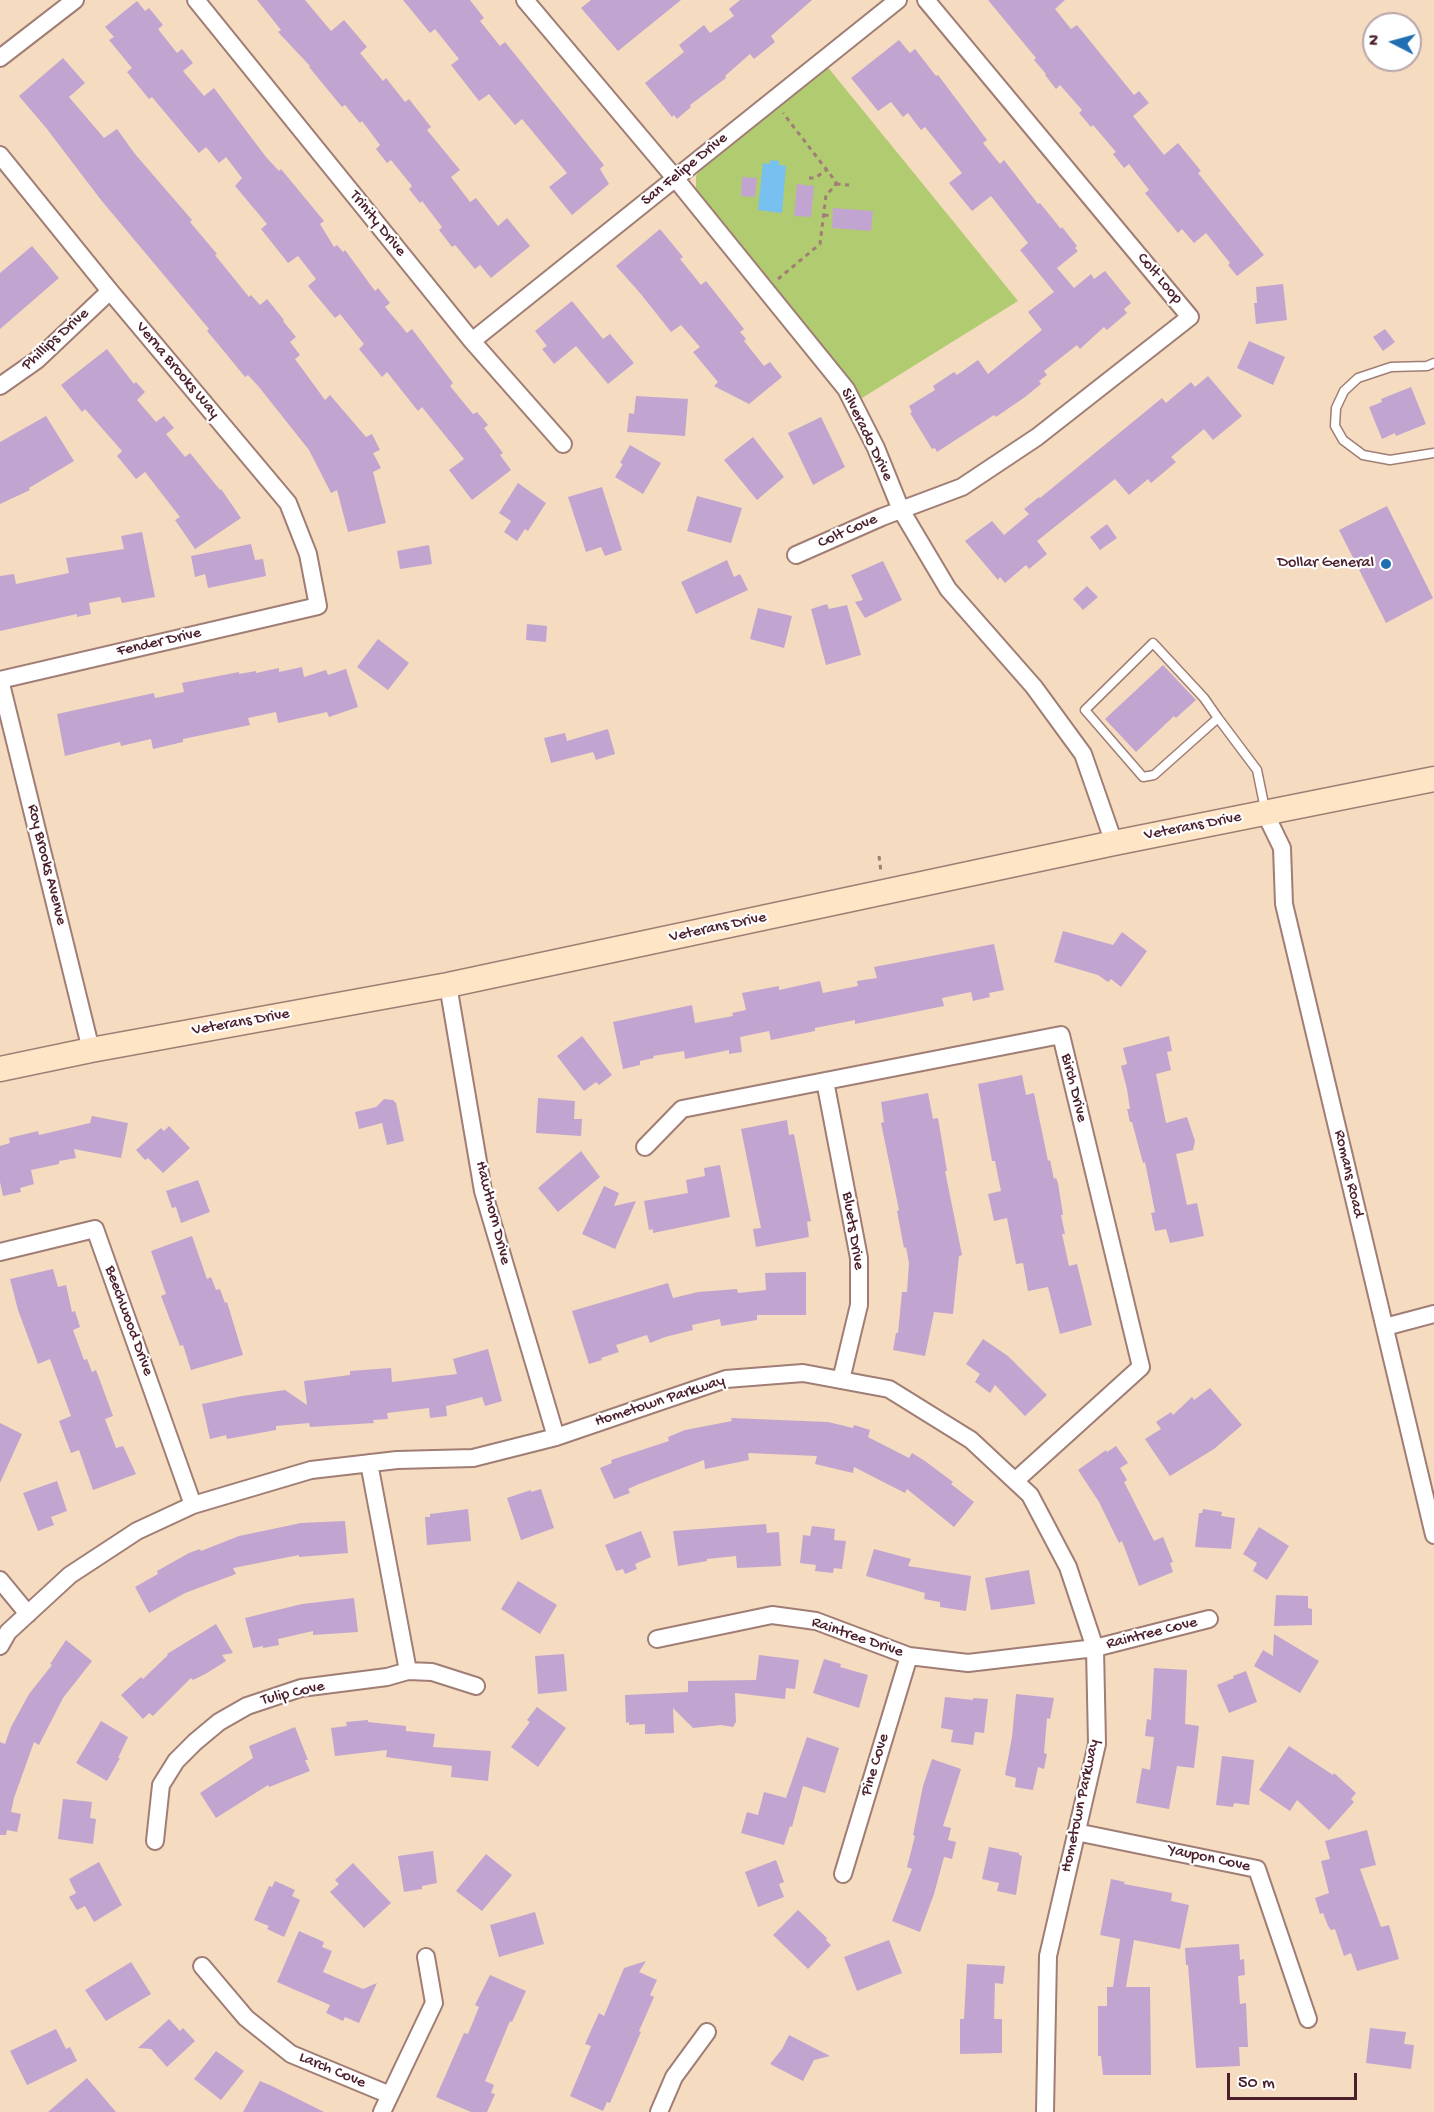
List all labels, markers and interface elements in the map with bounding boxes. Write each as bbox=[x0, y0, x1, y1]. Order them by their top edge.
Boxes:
north arrow bbox=[1362, 12, 1422, 72]
text: N bbox=[1366, 34, 1386, 46]
street label: San Felipe Drive bbox=[638, 129, 732, 211]
street label: Trinity Drive bbox=[345, 187, 409, 261]
street label: Colt Loop bbox=[1132, 249, 1186, 309]
street label: Phillips Drive bbox=[18, 305, 94, 375]
street label: Verna Brooks Way bbox=[131, 319, 223, 423]
street label: Silverado Drive bbox=[835, 386, 897, 484]
street label: Colt Cove bbox=[815, 510, 881, 554]
place label: Dollar General bbox=[1278, 554, 1374, 574]
marker: Dollar General bbox=[1379, 557, 1393, 571]
street label: Fender Drive bbox=[115, 624, 203, 662]
street label: Roy Brooks Avenue bbox=[22, 803, 70, 927]
street label: Veterans Drive bbox=[1143, 808, 1243, 846]
street label: Veterans Drive bbox=[668, 908, 768, 948]
street label: Veterans Drive bbox=[191, 1005, 291, 1041]
street label: Birch Drive bbox=[1055, 1052, 1091, 1124]
street label: Romans Road bbox=[1329, 1128, 1367, 1220]
street label: Hawthorn Drive bbox=[470, 1159, 514, 1267]
street label: Bluets Drive bbox=[836, 1191, 868, 1271]
street label: Beechwood Drive bbox=[99, 1263, 157, 1379]
street label: Hometown Parkway bbox=[593, 1372, 727, 1432]
street label: Raintree Drive bbox=[809, 1613, 905, 1663]
street label: Raintree Cove bbox=[1104, 1613, 1200, 1655]
street label: Tulip Cove bbox=[259, 1677, 327, 1711]
street label: Pine Cove bbox=[857, 1731, 895, 1799]
street label: Hometown Parkway bbox=[1058, 1738, 1104, 1874]
street label: Yaupon Cove bbox=[1166, 1841, 1252, 1877]
street label: Larch Cove bbox=[296, 2048, 368, 2094]
scale bar bbox=[1230, 2061, 1360, 2099]
text: 50 m bbox=[1238, 2073, 1275, 2094]

